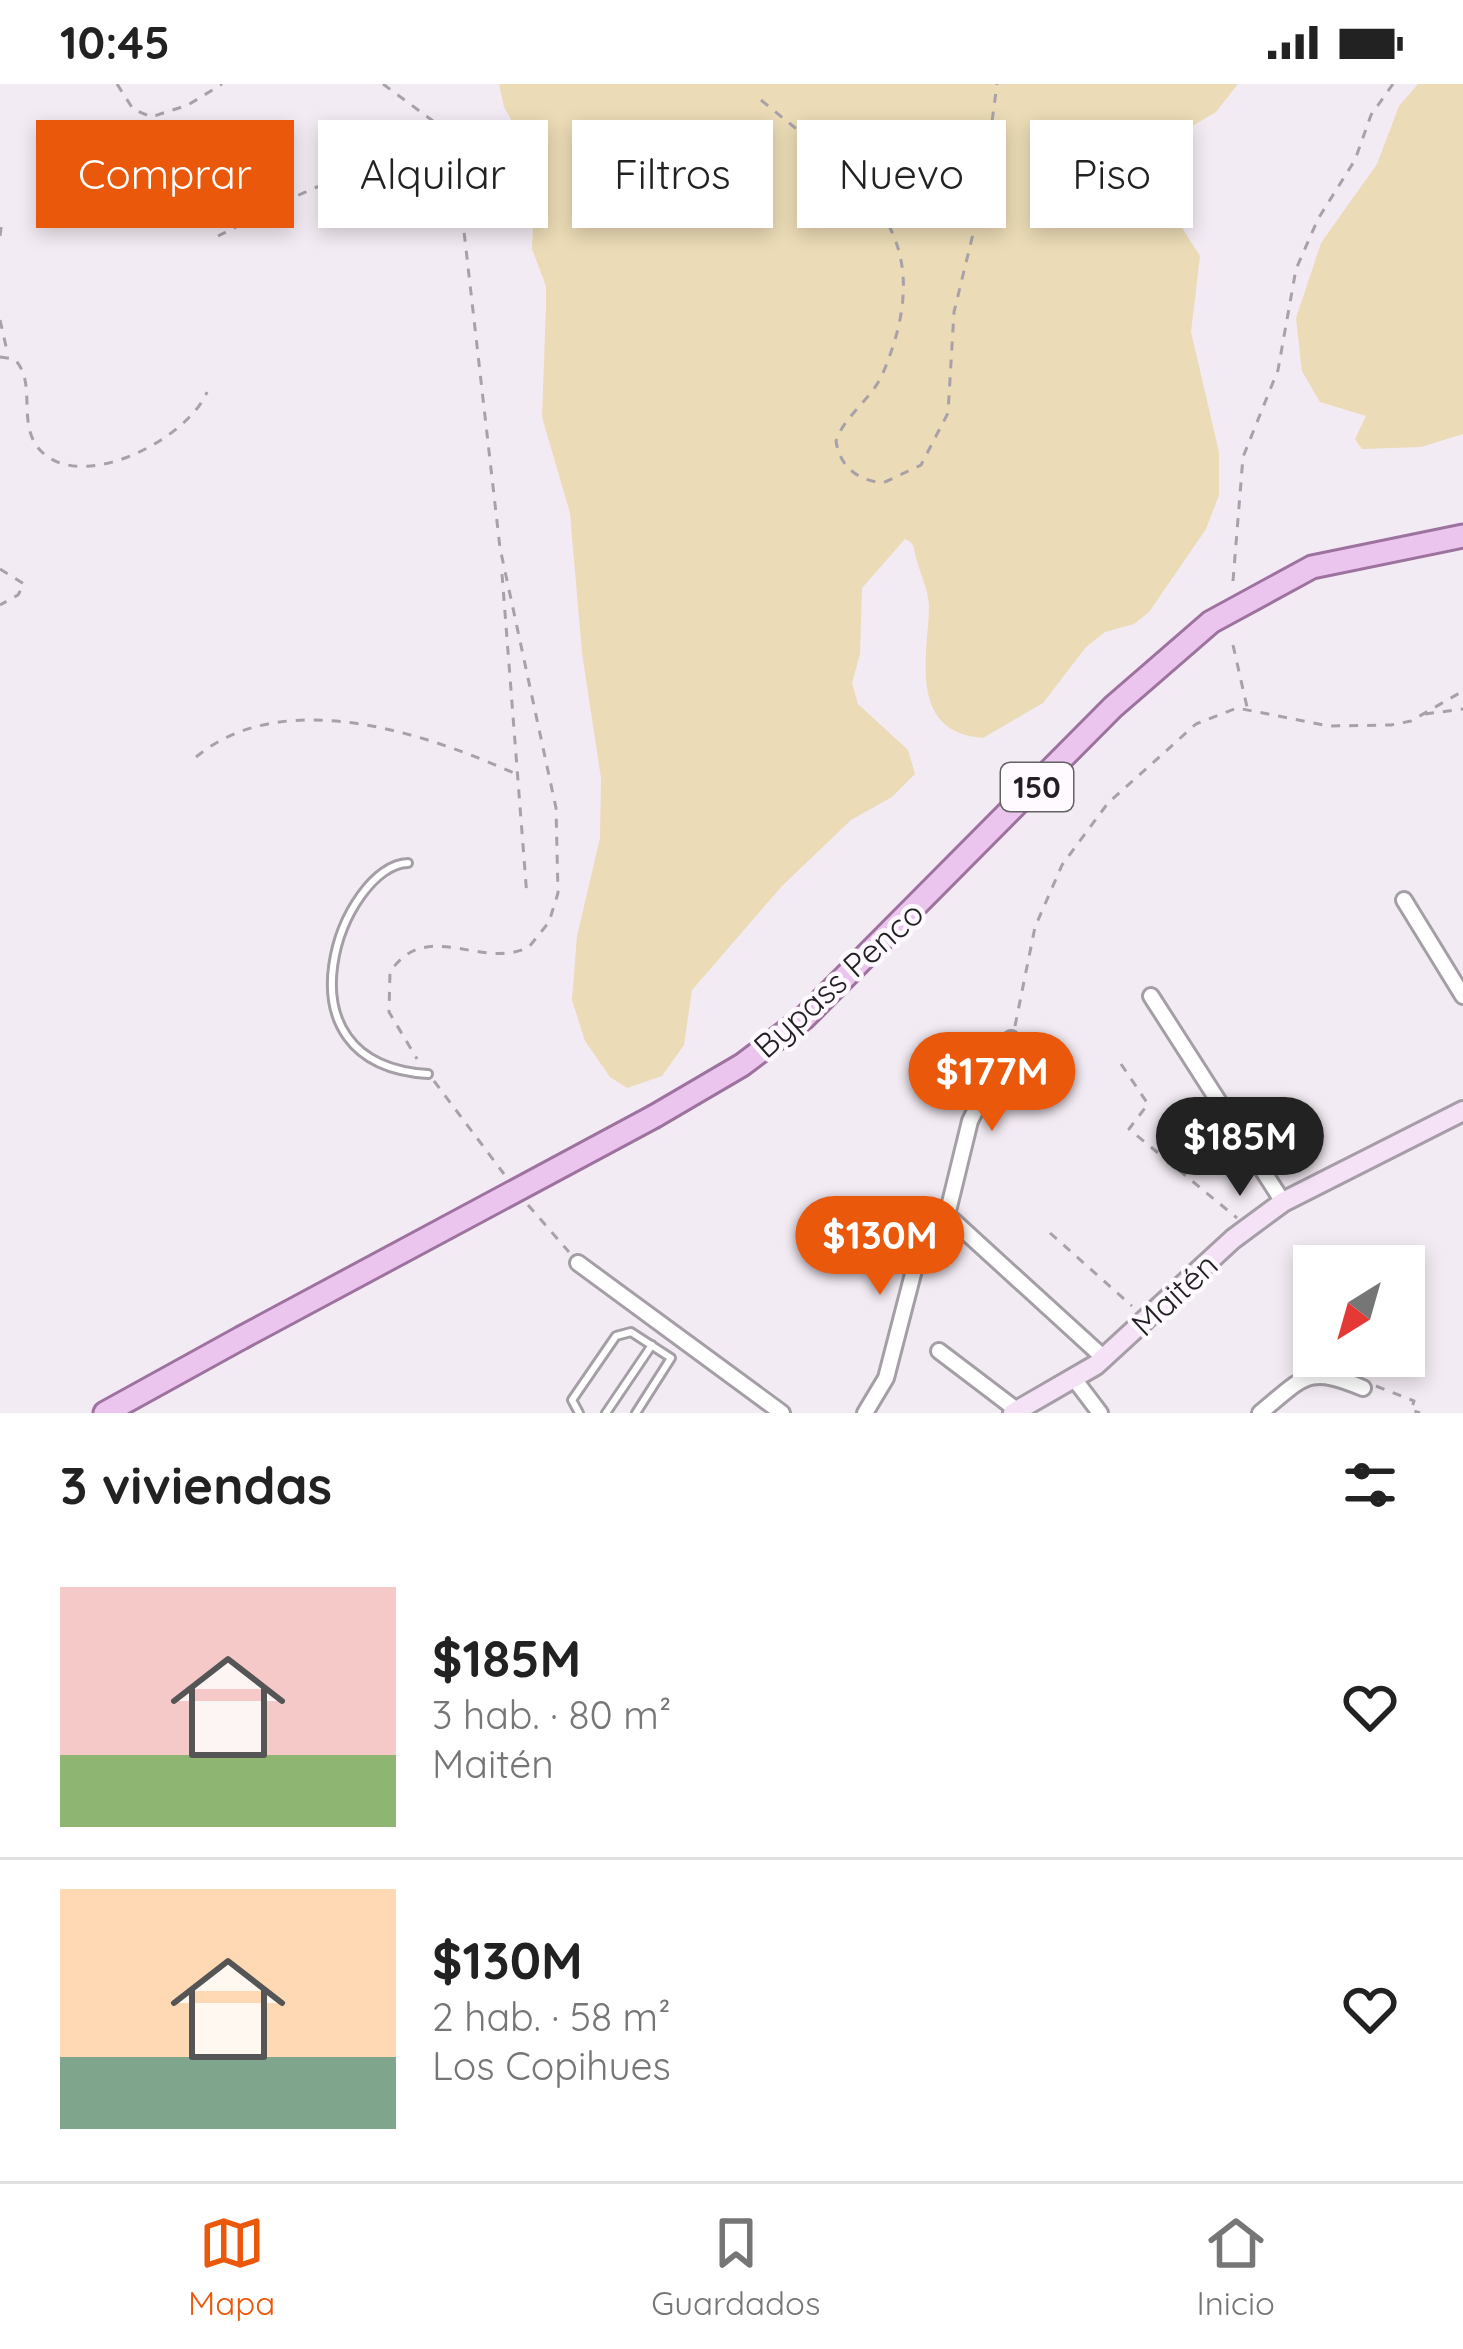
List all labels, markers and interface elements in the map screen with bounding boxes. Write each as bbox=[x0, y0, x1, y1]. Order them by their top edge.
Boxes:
text: 10:45 bbox=[60, 14, 170, 70]
chip: Comprar bbox=[36, 120, 294, 228]
chip: Alquilar bbox=[318, 120, 548, 228]
chip: Filtros bbox=[572, 120, 773, 228]
chip: Nuevo bbox=[797, 120, 1006, 228]
chip: Piso bbox=[1030, 120, 1193, 228]
road number: 150 bbox=[1001, 763, 1073, 811]
street label: Bypass Penco bbox=[745, 892, 931, 1066]
pin: $177M bbox=[908, 1032, 1076, 1134]
text: $177M bbox=[935, 1046, 1049, 1095]
pin: $185M bbox=[1156, 1097, 1324, 1199]
text: $185M bbox=[1183, 1111, 1297, 1160]
pin: $130M bbox=[796, 1196, 964, 1298]
text: $130M bbox=[822, 1210, 938, 1259]
street label: Maitén bbox=[1122, 1244, 1226, 1344]
north arrow bbox=[1293, 1245, 1425, 1377]
map controls bbox=[1293, 1245, 1425, 1377]
icon: filters bbox=[1337, 1452, 1403, 1518]
text: 3 viviendas bbox=[60, 1453, 332, 1517]
text: $185M bbox=[432, 1626, 581, 1690]
icon: home bbox=[156, 1635, 300, 1779]
icon: heart bbox=[1337, 1674, 1403, 1740]
text: 3 hab. · 80 m² bbox=[432, 1690, 671, 1739]
text: Maitén bbox=[432, 1739, 554, 1788]
text: $130M bbox=[432, 1928, 583, 1992]
icon: home bbox=[156, 1937, 300, 2081]
icon: heart bbox=[1337, 1976, 1403, 2042]
text: 2 hab. · 58 m² bbox=[432, 1992, 671, 2041]
text: Los Copihues bbox=[432, 2041, 671, 2090]
tab: Mapa bbox=[188, 2210, 275, 2323]
tab: Guardados bbox=[651, 2210, 820, 2323]
tab: Inicio bbox=[1196, 2210, 1275, 2323]

